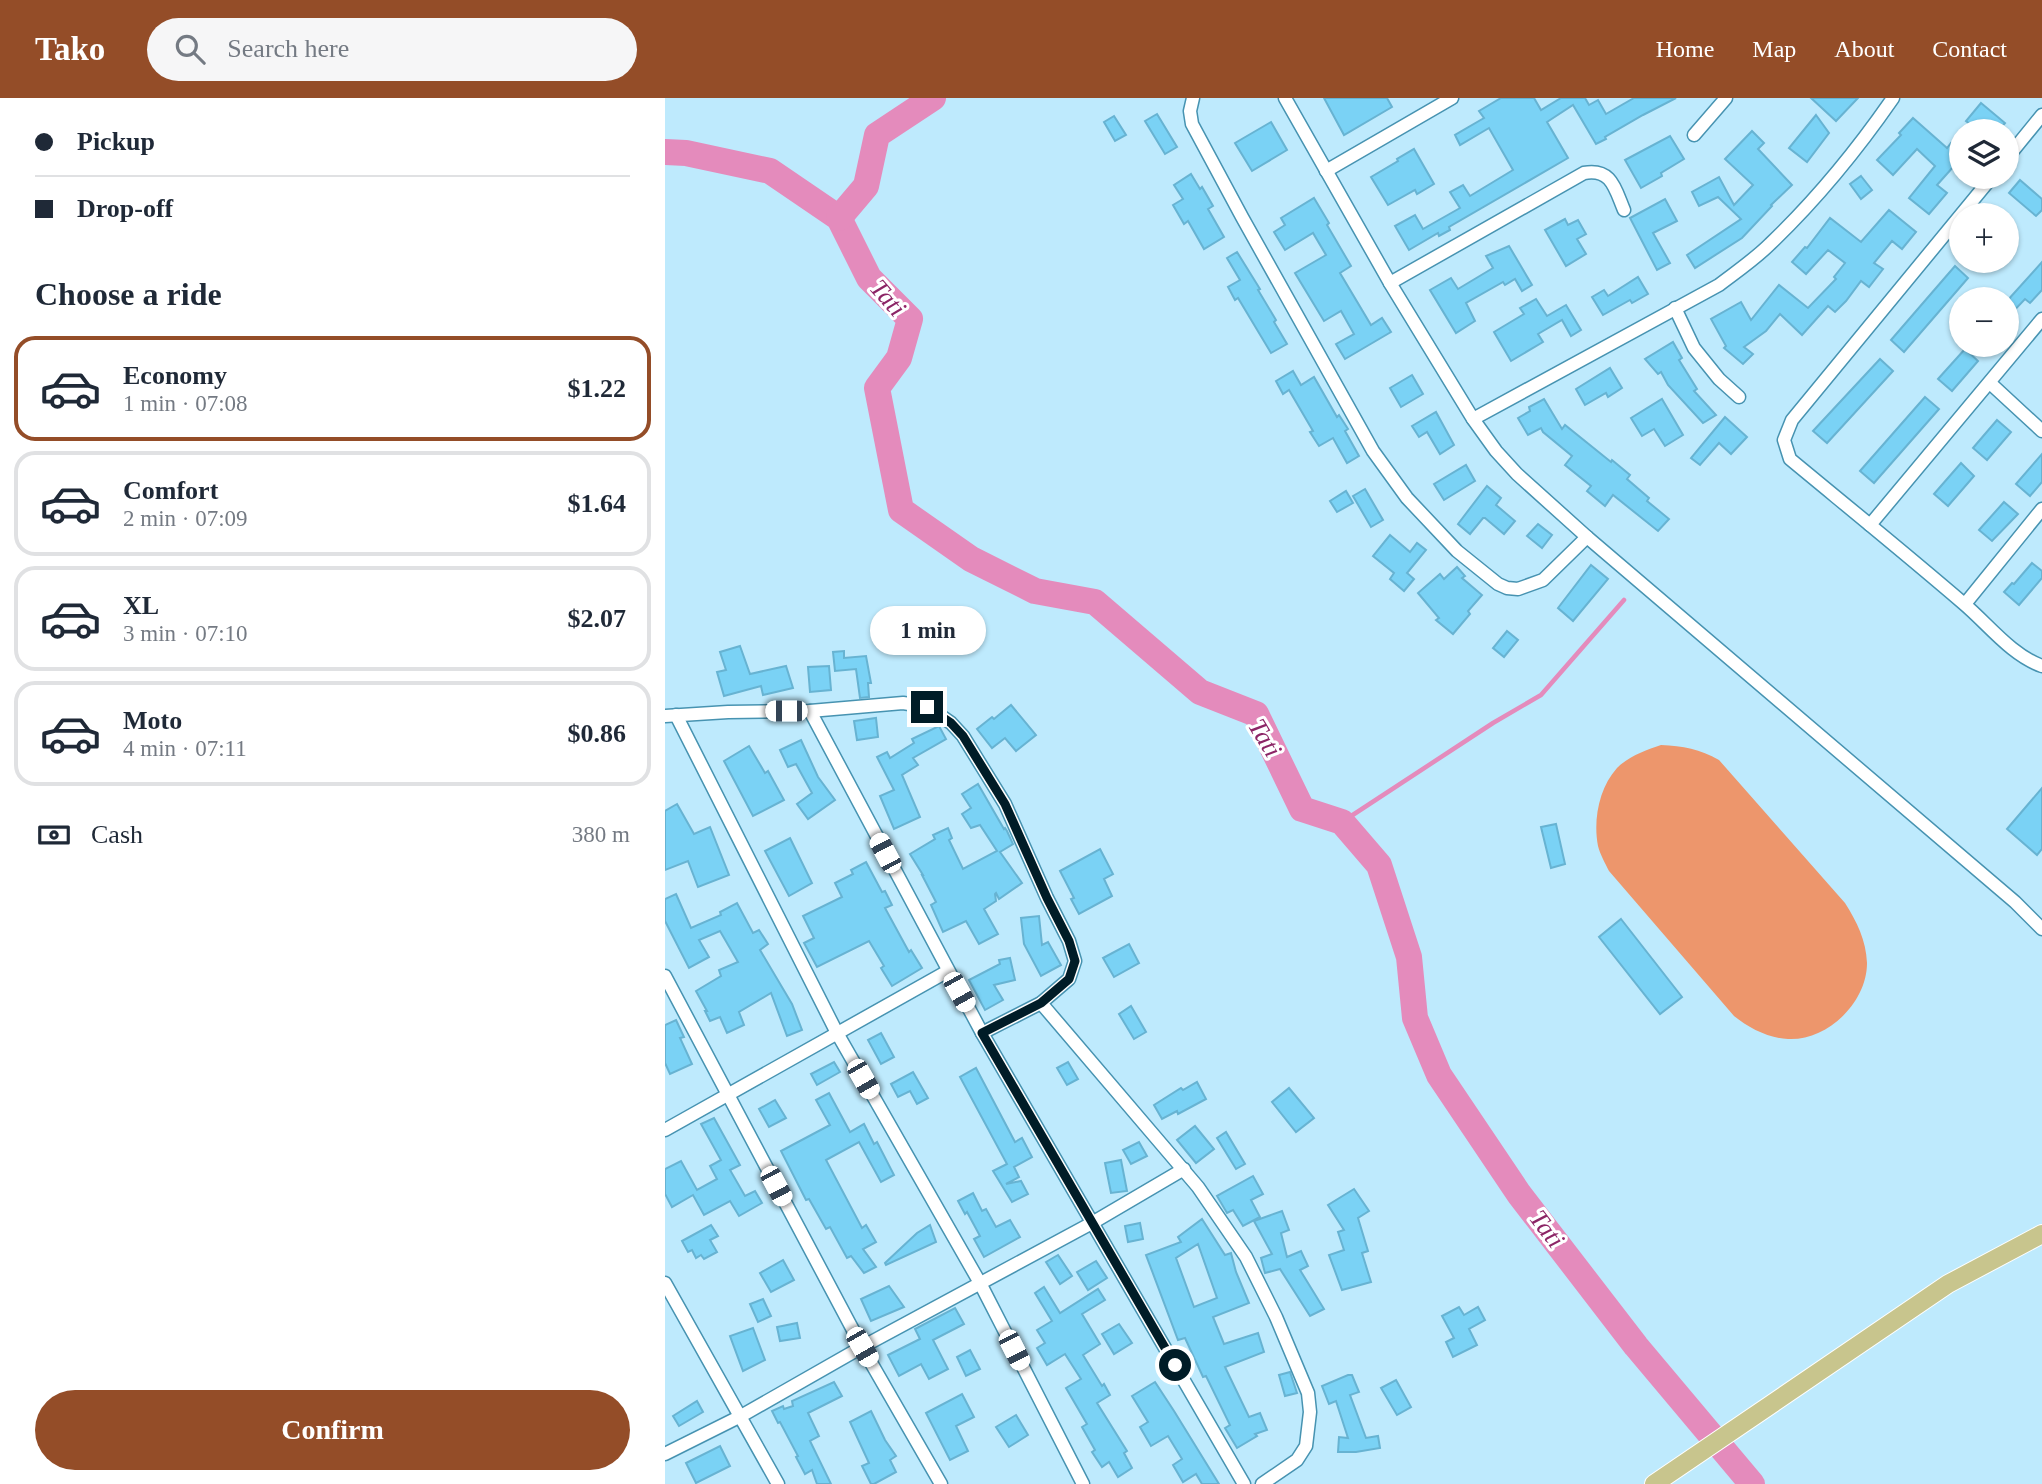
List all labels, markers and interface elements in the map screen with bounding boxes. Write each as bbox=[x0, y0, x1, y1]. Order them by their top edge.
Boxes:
search box bbox=[147, 18, 637, 81]
icon: search bbox=[171, 30, 209, 68]
text: Tako bbox=[35, 31, 105, 67]
text: Search here bbox=[227, 34, 349, 63]
text: Home bbox=[1656, 36, 1714, 62]
text: Map bbox=[1752, 36, 1796, 62]
text: About bbox=[1834, 36, 1894, 62]
text: Contact bbox=[1932, 36, 2007, 62]
map controls bbox=[1949, 119, 2019, 357]
button: layers bbox=[1949, 119, 2019, 189]
text: Pickup bbox=[77, 127, 155, 156]
text: Drop-off bbox=[77, 194, 173, 223]
button: + bbox=[1949, 203, 2019, 273]
water label: Tati bbox=[864, 274, 912, 322]
text: Choose a ride bbox=[35, 276, 222, 312]
button: − bbox=[1949, 287, 2019, 357]
icon: car bbox=[39, 357, 102, 420]
text: Economy bbox=[123, 361, 227, 390]
text: $1.22 bbox=[568, 374, 626, 403]
text: 1 min · 07:08 bbox=[123, 391, 248, 416]
icon: car bbox=[39, 472, 102, 535]
text: Comfort bbox=[123, 476, 218, 505]
text: $1.64 bbox=[568, 489, 626, 518]
text: 2 min · 07:09 bbox=[123, 506, 248, 531]
icon: car bbox=[39, 587, 102, 650]
text: XL bbox=[123, 591, 159, 620]
text: $2.07 bbox=[568, 604, 626, 633]
callout: 1 min bbox=[869, 606, 985, 654]
text: 1 min bbox=[900, 618, 956, 643]
text: 3 min · 07:10 bbox=[123, 621, 248, 646]
route end bbox=[911, 691, 943, 723]
car bbox=[766, 701, 808, 722]
icon: car bbox=[39, 702, 102, 765]
text: Moto bbox=[123, 706, 182, 735]
water label: Tati bbox=[1242, 714, 1288, 762]
text: $0.86 bbox=[568, 719, 626, 748]
text: 4 min · 07:11 bbox=[123, 736, 247, 761]
icon: cash bbox=[35, 816, 73, 854]
text: Cash bbox=[91, 820, 143, 849]
text: 380 m bbox=[572, 822, 630, 847]
car bbox=[866, 830, 905, 876]
car bbox=[940, 969, 979, 1015]
car bbox=[844, 1056, 883, 1102]
car bbox=[757, 1163, 796, 1209]
water label: Tati bbox=[1524, 1204, 1570, 1254]
car bbox=[843, 1324, 882, 1370]
car bbox=[996, 1327, 1033, 1373]
route start bbox=[1159, 1349, 1191, 1381]
button: Confirm bbox=[35, 1390, 630, 1470]

